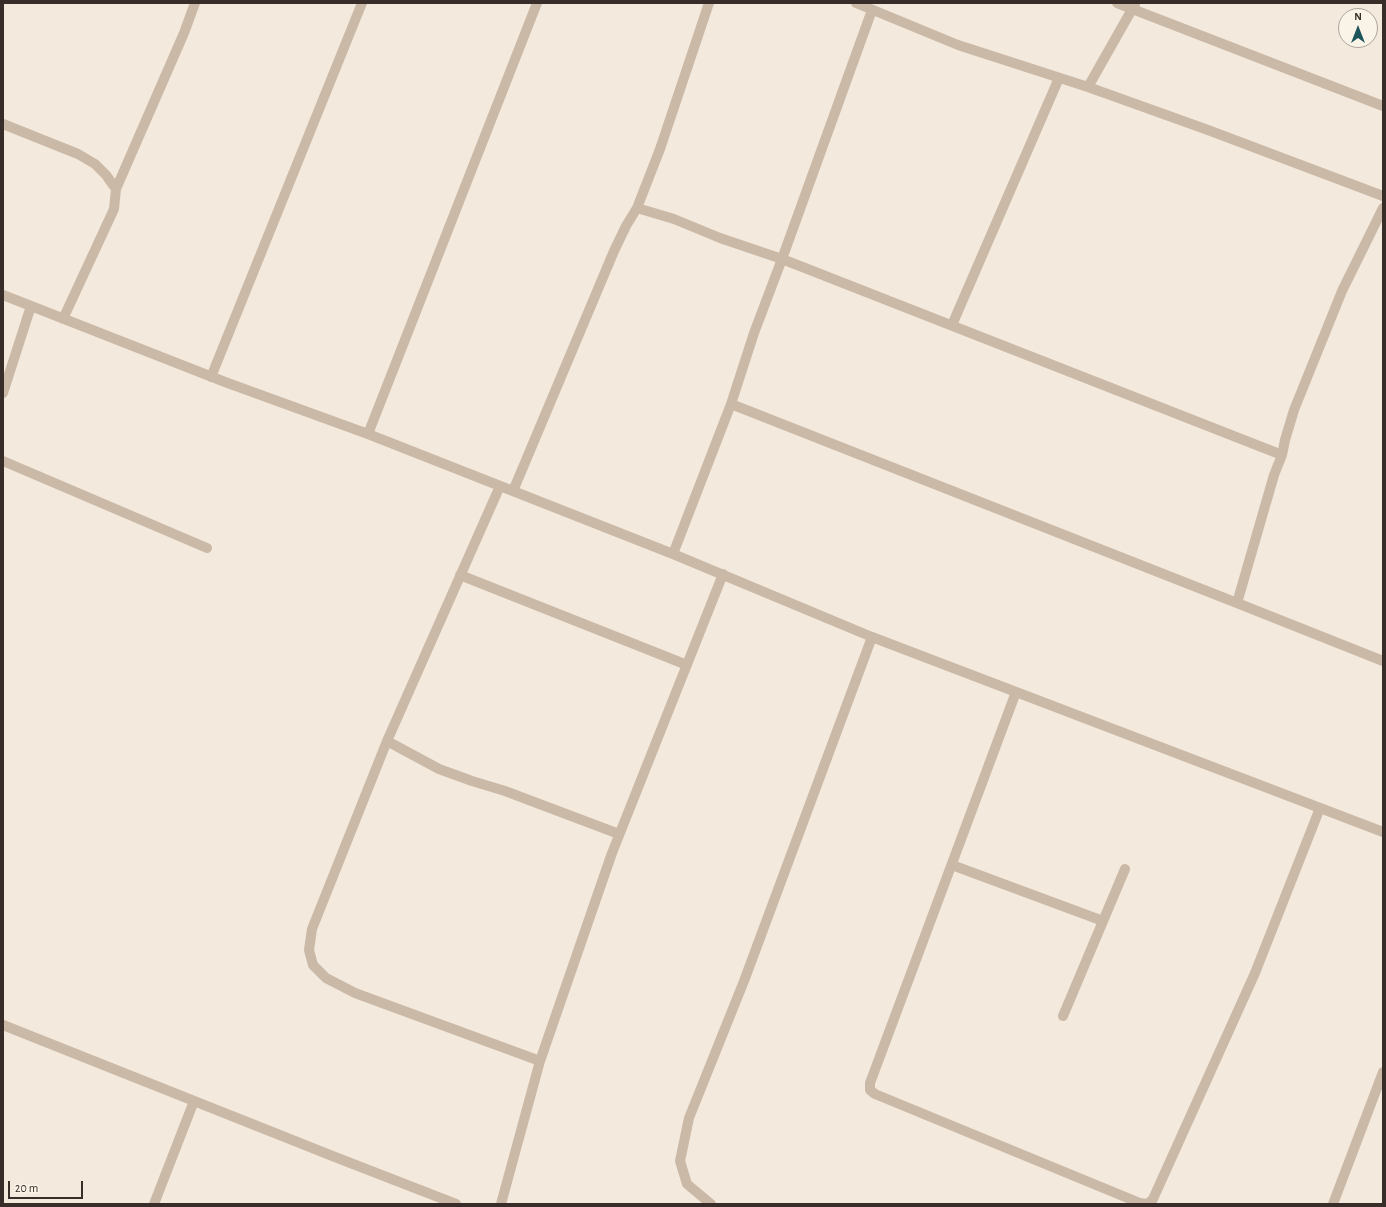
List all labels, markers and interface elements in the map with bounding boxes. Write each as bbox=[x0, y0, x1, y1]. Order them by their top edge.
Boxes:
north arrow bbox=[1338, 8, 1378, 48]
text: N bbox=[1354, 11, 1362, 22]
scale bar bbox=[10, 1173, 85, 1199]
text: 20 m bbox=[15, 1182, 38, 1194]

